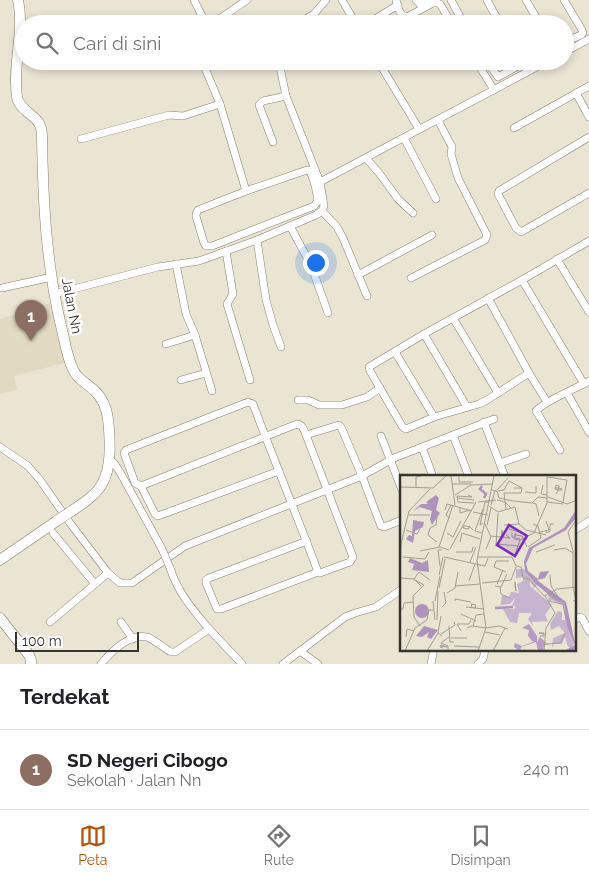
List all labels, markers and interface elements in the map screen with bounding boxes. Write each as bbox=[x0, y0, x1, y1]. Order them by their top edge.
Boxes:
search box bbox=[15, 15, 574, 70]
icon: search bbox=[33, 29, 61, 57]
text: Cari di sini bbox=[73, 32, 161, 54]
your location bbox=[303, 250, 329, 276]
street label: Jalan Nn bbox=[59, 277, 85, 335]
pin: 1 bbox=[15, 300, 47, 341]
inset map bbox=[400, 475, 576, 652]
scale bar bbox=[15, 629, 139, 652]
text: 100 m bbox=[22, 633, 62, 649]
text: Terdekat bbox=[20, 684, 109, 709]
text: SD Negeri Cibogo bbox=[67, 749, 228, 771]
text: 1 bbox=[32, 760, 40, 779]
text: 240 m bbox=[523, 760, 569, 779]
text: Sekolah · Jalan Nn bbox=[67, 771, 201, 790]
tab: Peta bbox=[78, 822, 107, 868]
tab: Rute bbox=[264, 822, 294, 868]
tab: Disimpan bbox=[451, 822, 511, 868]

